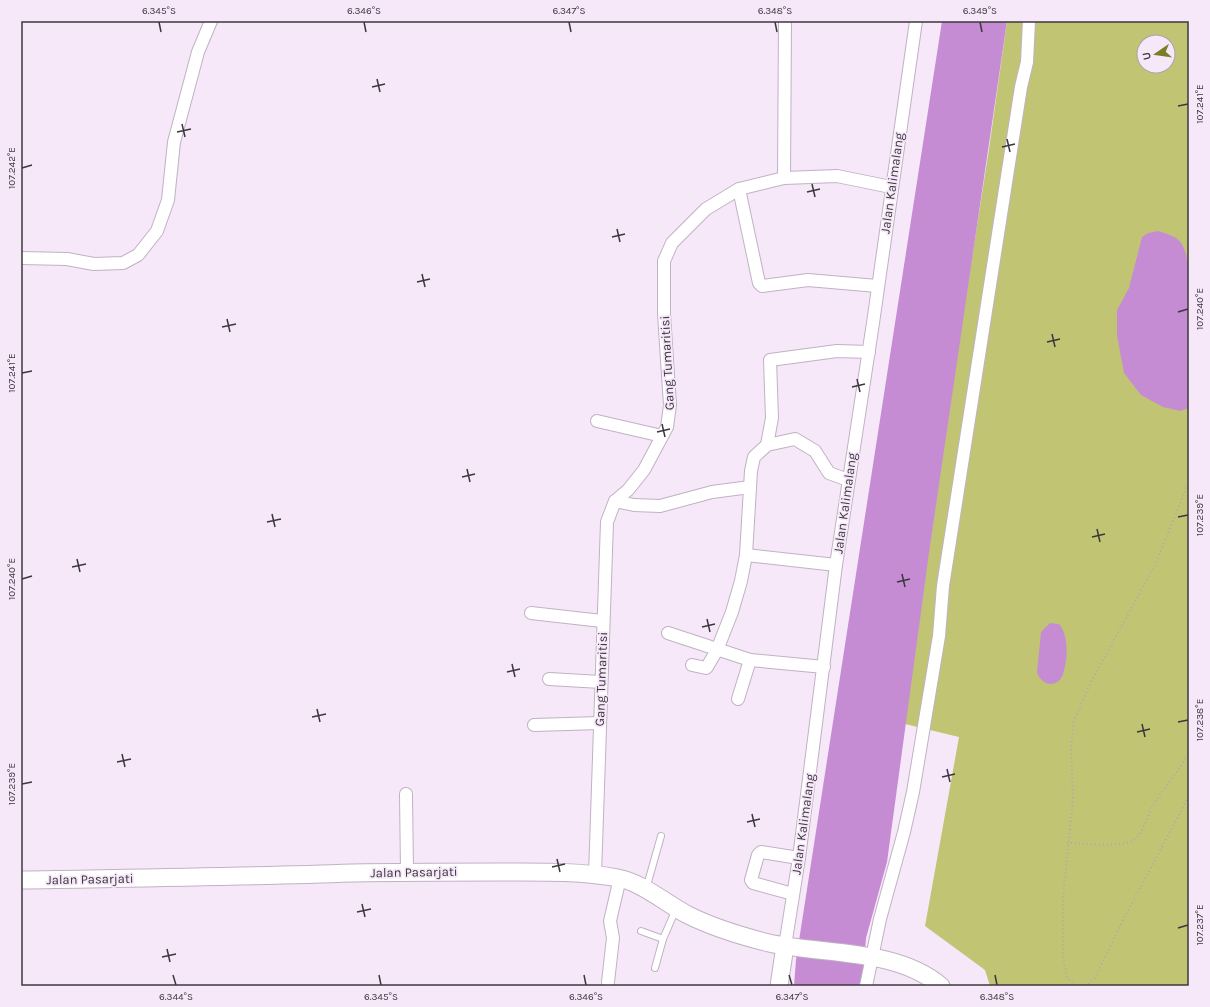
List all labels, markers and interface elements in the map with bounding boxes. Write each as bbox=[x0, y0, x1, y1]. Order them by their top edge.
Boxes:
text: 6.345°S bbox=[142, 5, 176, 17]
text: 6.346°S bbox=[347, 5, 381, 17]
text: 6.347°S bbox=[552, 5, 586, 17]
text: 6.348°S bbox=[758, 5, 792, 17]
text: 6.349°S bbox=[963, 5, 997, 17]
north arrow bbox=[1136, 34, 1176, 74]
text: U bbox=[1140, 51, 1154, 61]
text: 107.241°E bbox=[1194, 84, 1206, 124]
street label: Jalan Kalimalang bbox=[877, 131, 907, 235]
text: 107.242°E bbox=[6, 147, 18, 189]
text: 107.240°E bbox=[1194, 288, 1206, 330]
street label: Gang Tumaritisi bbox=[657, 315, 677, 411]
text: 107.241°E bbox=[6, 353, 18, 393]
street label: Jalan Kalimalang bbox=[830, 451, 860, 555]
text: 107.239°E bbox=[1194, 494, 1206, 536]
text: 107.240°E bbox=[6, 558, 18, 600]
street label: Gang Tumaritisi bbox=[592, 631, 610, 727]
text: 107.238°E bbox=[1194, 699, 1206, 741]
text: 107.239°E bbox=[6, 763, 18, 805]
street label: Jalan Kalimalang bbox=[788, 772, 818, 876]
street label: Jalan Pasarjati bbox=[370, 864, 458, 880]
street label: Jalan Pasarjati bbox=[46, 871, 134, 887]
text: 107.237°E bbox=[1194, 904, 1206, 946]
text: 6.344°S bbox=[159, 991, 193, 1003]
text: 6.345°S bbox=[364, 991, 398, 1003]
text: 6.346°S bbox=[569, 991, 603, 1003]
text: 6.347°S bbox=[775, 991, 809, 1003]
text: 6.348°S bbox=[980, 991, 1014, 1003]

